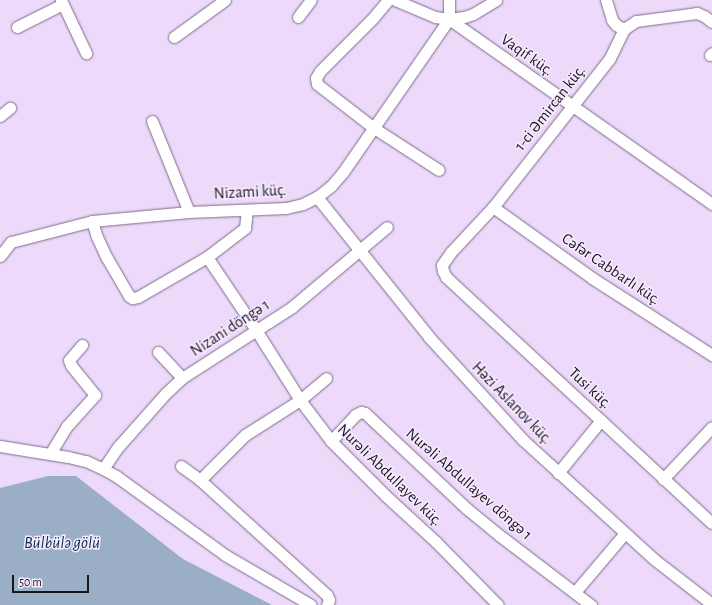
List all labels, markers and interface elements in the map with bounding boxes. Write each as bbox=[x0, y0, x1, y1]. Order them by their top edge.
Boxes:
street label: Vaqif küç. bbox=[497, 30, 557, 80]
street label: 1-ci Əmircan küç. bbox=[510, 61, 590, 155]
street label: Nizami küç. bbox=[213, 181, 287, 203]
street label: Cəfər Cabbarlı küç. bbox=[558, 229, 664, 309]
street label: Nizani döngə 1 bbox=[187, 295, 273, 361]
street label: Həzi Aslanov küç. bbox=[468, 358, 556, 448]
street label: Tusi küç. bbox=[564, 363, 616, 413]
street label: Nurəli Abdullayev küç. bbox=[333, 420, 447, 530]
street label: Nurəli Abdullayev döngə 1 bbox=[402, 424, 536, 544]
water label: Bülbülə gölü bbox=[24, 533, 100, 553]
scale bar bbox=[14, 567, 91, 593]
text: 50 m bbox=[19, 576, 42, 588]

